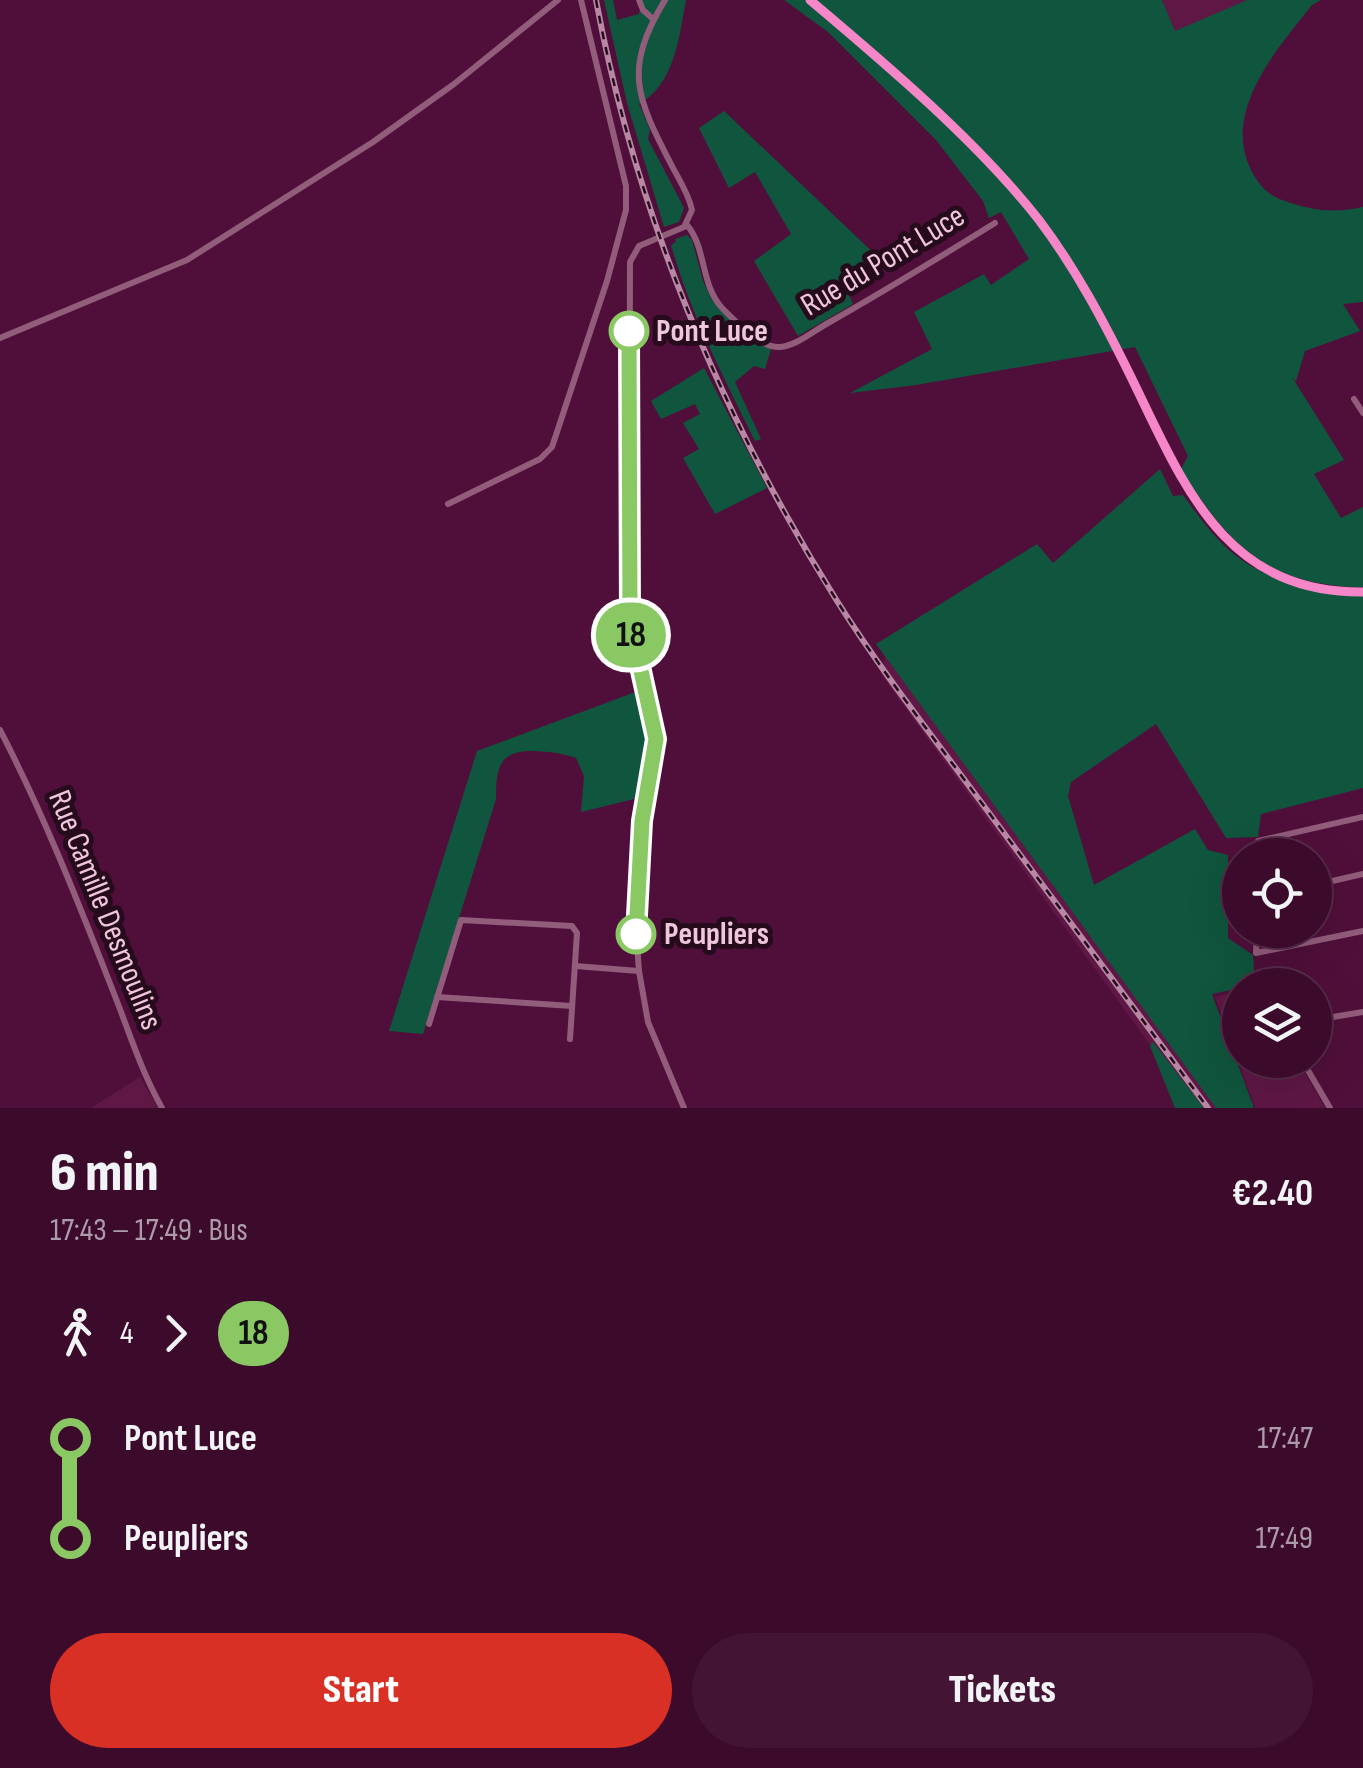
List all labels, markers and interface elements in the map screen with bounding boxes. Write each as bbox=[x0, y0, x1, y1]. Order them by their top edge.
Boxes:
street label: Rue du Pont Luce bbox=[794, 197, 972, 325]
marker: Pont Luce bbox=[610, 312, 648, 350]
place label: Pont Luce bbox=[656, 312, 768, 351]
line badge: 18 bbox=[586, 602, 676, 668]
text: 18 bbox=[616, 614, 646, 657]
street label: Rue Camille Desmoulins bbox=[39, 785, 171, 1035]
map controls bbox=[1222, 838, 1332, 1078]
button: locate bbox=[1222, 838, 1332, 948]
marker: Peupliers bbox=[617, 915, 655, 953]
place label: Peupliers bbox=[664, 915, 769, 954]
button: layers bbox=[1222, 968, 1332, 1078]
text: 6 min bbox=[50, 1140, 159, 1207]
text: €2.40 bbox=[1232, 1171, 1313, 1216]
text: 17:43 – 17:49 · Bus bbox=[50, 1211, 248, 1250]
icon: walk bbox=[50, 1306, 105, 1361]
icon: forward bbox=[148, 1306, 203, 1361]
text: 18 bbox=[238, 1312, 269, 1355]
text: 4 bbox=[120, 1314, 133, 1353]
text: Pont Luce bbox=[124, 1416, 257, 1461]
text: 17:47 bbox=[1257, 1419, 1313, 1458]
text: Peupliers bbox=[124, 1516, 249, 1561]
text: 17:49 bbox=[1256, 1519, 1313, 1558]
button: Start bbox=[50, 1633, 672, 1748]
button: Tickets bbox=[692, 1633, 1313, 1748]

